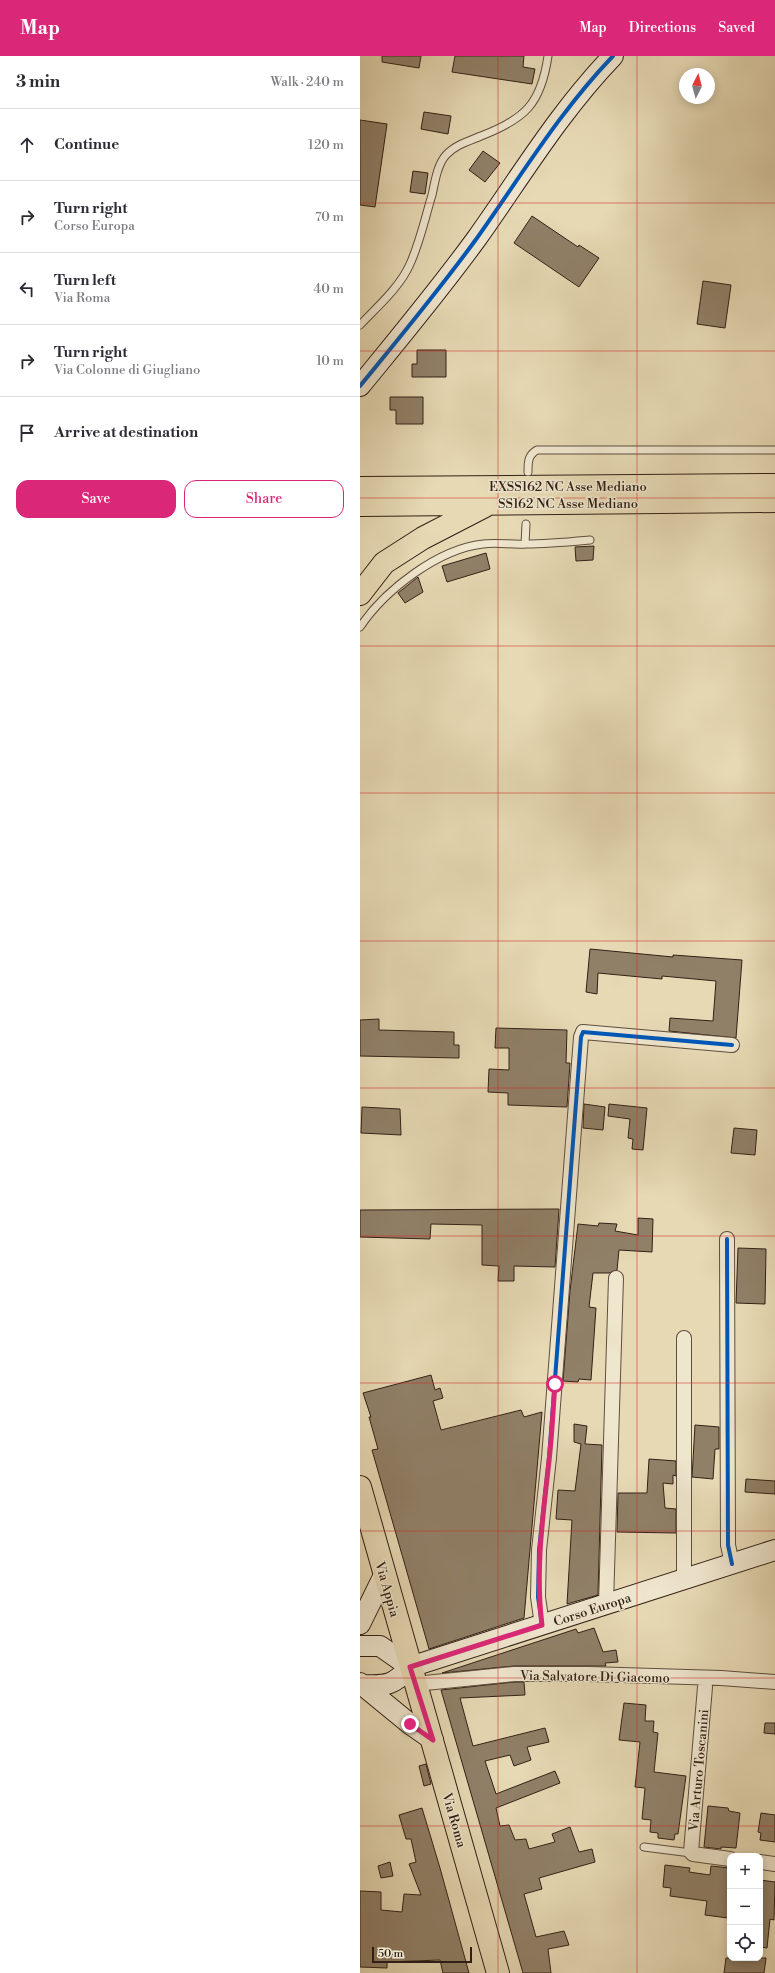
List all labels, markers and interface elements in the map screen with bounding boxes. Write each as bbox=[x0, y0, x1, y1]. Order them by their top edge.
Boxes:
text: Map bbox=[20, 16, 60, 40]
text: Map bbox=[579, 19, 607, 37]
text: Directions bbox=[629, 19, 696, 37]
text: Saved bbox=[718, 19, 755, 37]
north arrow bbox=[679, 68, 715, 104]
text: 3 min bbox=[16, 71, 60, 93]
text: Walk · 240 m bbox=[270, 74, 344, 90]
icon: ahead bbox=[16, 134, 38, 156]
text: Continue bbox=[54, 135, 119, 154]
text: 120 m bbox=[308, 137, 344, 153]
text: Turn right bbox=[54, 199, 128, 218]
icon: right bbox=[16, 206, 38, 228]
text: 70 m bbox=[315, 209, 344, 225]
text: Corso Europa bbox=[54, 218, 135, 234]
text: Turn left bbox=[54, 271, 116, 290]
icon: left bbox=[16, 278, 38, 300]
text: 40 m bbox=[314, 281, 344, 297]
text: Via Roma bbox=[54, 290, 110, 306]
text: Turn right bbox=[54, 343, 128, 362]
icon: right bbox=[16, 350, 38, 372]
text: 10 m bbox=[316, 353, 344, 369]
text: Via Colonne di Giugliano bbox=[54, 362, 200, 378]
icon: arrive bbox=[16, 422, 38, 444]
text: Arrive at destination bbox=[54, 423, 198, 442]
street label: EXSS162 NC Asse Mediano bbox=[489, 479, 647, 495]
button: Save bbox=[16, 480, 176, 518]
button: Share bbox=[184, 480, 344, 518]
street label: SS162 NC Asse Mediano bbox=[498, 496, 638, 512]
route start bbox=[546, 1375, 564, 1393]
street label: Via Appia bbox=[371, 1559, 403, 1619]
street label: Corso Europa bbox=[551, 1590, 634, 1630]
street label: Via Salvatore Di Giacomo bbox=[519, 1668, 670, 1686]
street label: Via Arturo Toscanini bbox=[686, 1708, 712, 1833]
route end bbox=[401, 1715, 419, 1733]
street label: Via Roma bbox=[438, 1790, 470, 1850]
map controls bbox=[727, 1853, 763, 1961]
button: + bbox=[727, 1853, 763, 1889]
button: − bbox=[727, 1889, 763, 1925]
button: locate bbox=[727, 1925, 763, 1961]
scale bar bbox=[372, 1945, 472, 1964]
text: 50 m bbox=[378, 1947, 403, 1961]

